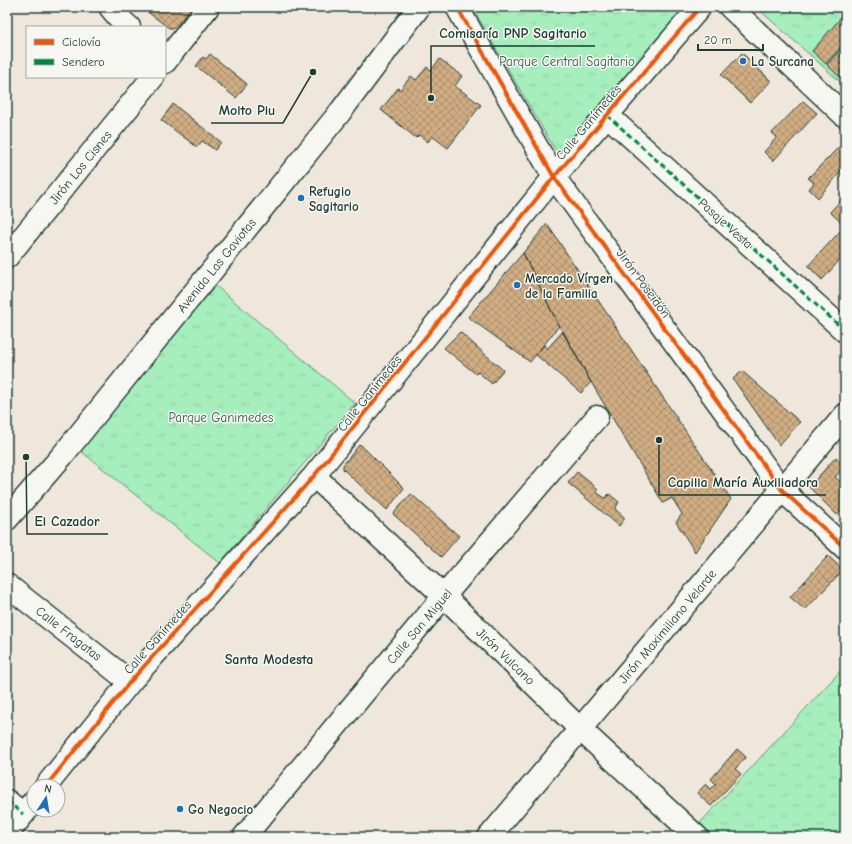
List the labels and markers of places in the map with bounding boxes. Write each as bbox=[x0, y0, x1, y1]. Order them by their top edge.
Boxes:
callout: Comisaría PNP Sagitario bbox=[431, 20, 595, 46]
place label: La Surcana bbox=[751, 54, 814, 69]
marker: La Surcana bbox=[738, 56, 748, 66]
callout: Molto Piu bbox=[211, 97, 283, 123]
place label: Refugio Sagitario bbox=[309, 184, 359, 214]
marker: Refugio Sagitario bbox=[296, 193, 306, 203]
place label: Mercado Vírgen de la Familia bbox=[525, 271, 613, 301]
marker: Mercado Vírgen de la Familia bbox=[512, 280, 522, 290]
callout: Capilla María Auxiliadora bbox=[659, 469, 826, 495]
callout: El Cazador bbox=[27, 508, 108, 534]
place label: Go Negocio bbox=[188, 802, 254, 817]
marker: Go Negocio bbox=[175, 804, 185, 814]

